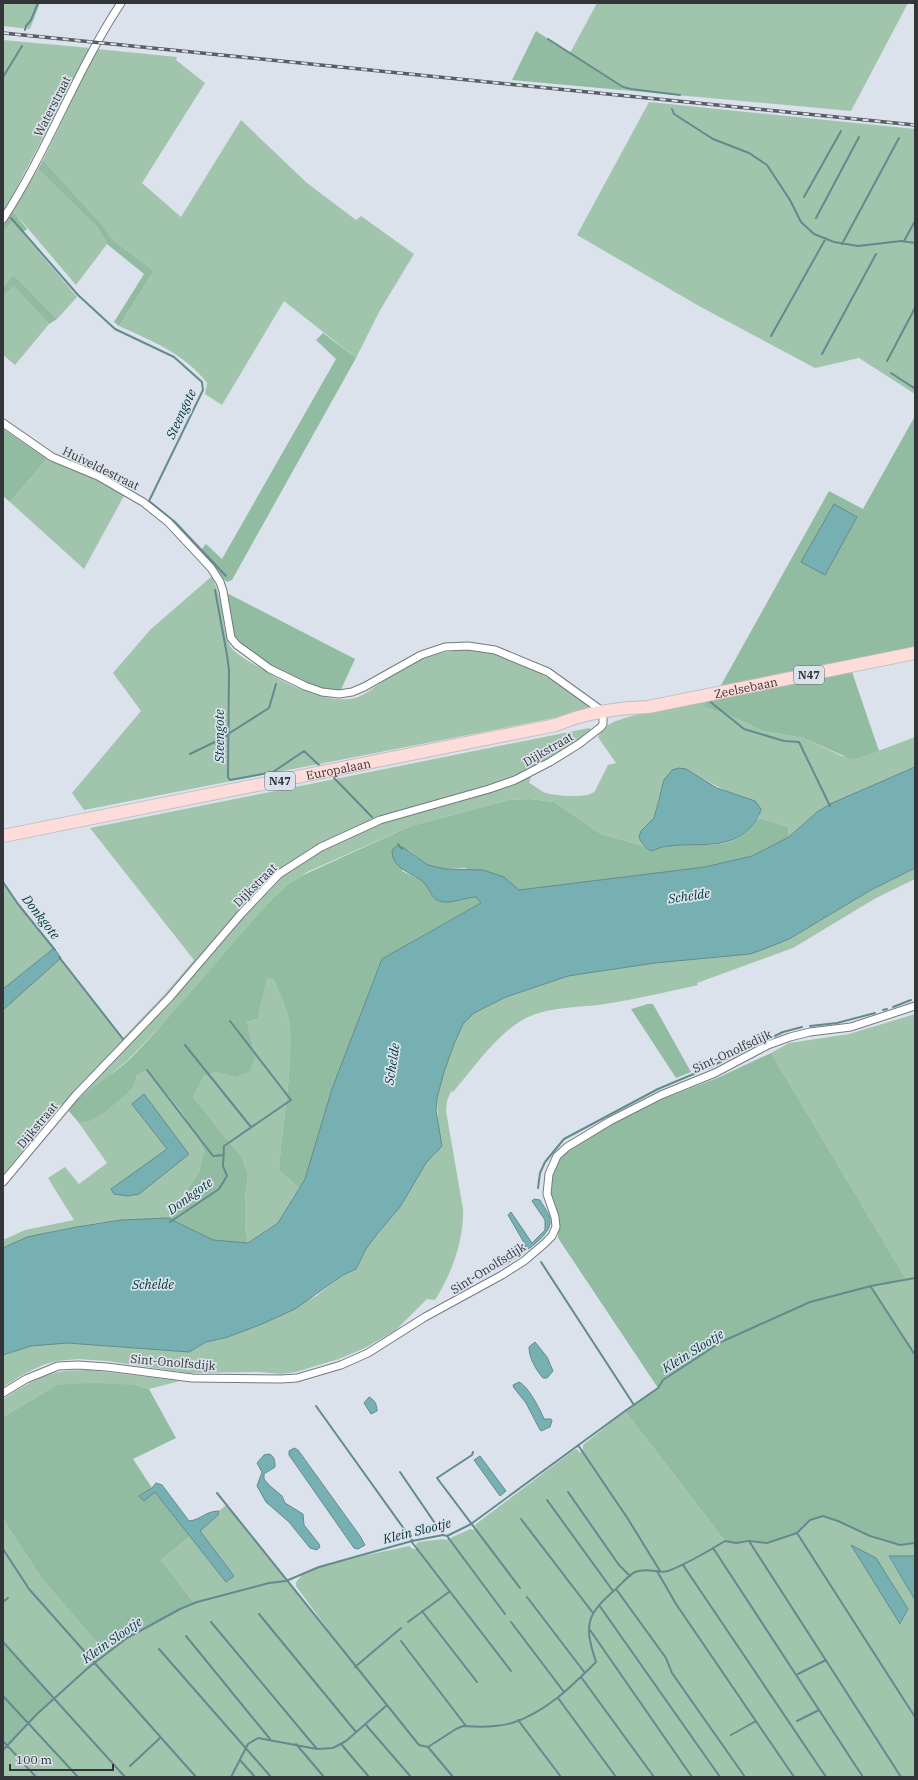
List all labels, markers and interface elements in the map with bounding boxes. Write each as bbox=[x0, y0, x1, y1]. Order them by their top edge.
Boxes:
street label: Waterstraat bbox=[30, 73, 74, 139]
water label: Steengote bbox=[162, 386, 200, 443]
street label: Huiveldestraat bbox=[60, 443, 142, 493]
road number: N47 bbox=[794, 666, 824, 684]
street label: Zeelsebaan bbox=[713, 673, 779, 701]
water label: Steengote bbox=[211, 709, 228, 764]
street label: Dijkstraat bbox=[520, 729, 576, 769]
street label: Europalaan bbox=[305, 755, 372, 783]
road number: N47 bbox=[265, 772, 295, 790]
street label: Dijkstraat bbox=[230, 860, 280, 910]
water label: Schelde bbox=[666, 885, 711, 907]
water label: Donkgote bbox=[18, 890, 64, 943]
street label: Sint-Onolfsdijk bbox=[690, 1026, 774, 1076]
water label: Schelde bbox=[380, 1042, 404, 1087]
street label: Dijkstraat bbox=[13, 1099, 61, 1151]
water label: Donkgote bbox=[163, 1174, 216, 1219]
street label: Sint-Onolfsdijk bbox=[448, 1239, 528, 1297]
water label: Schelde bbox=[131, 1276, 174, 1293]
water label: Klein Slootje bbox=[658, 1325, 727, 1377]
street label: Sint-Onolfsdijk bbox=[130, 1351, 216, 1373]
water label: Klein Slootje bbox=[380, 1514, 453, 1548]
water label: Klein Slootje bbox=[78, 1613, 146, 1668]
scale bar bbox=[10, 1746, 113, 1772]
text: 100 m bbox=[16, 1752, 52, 1767]

